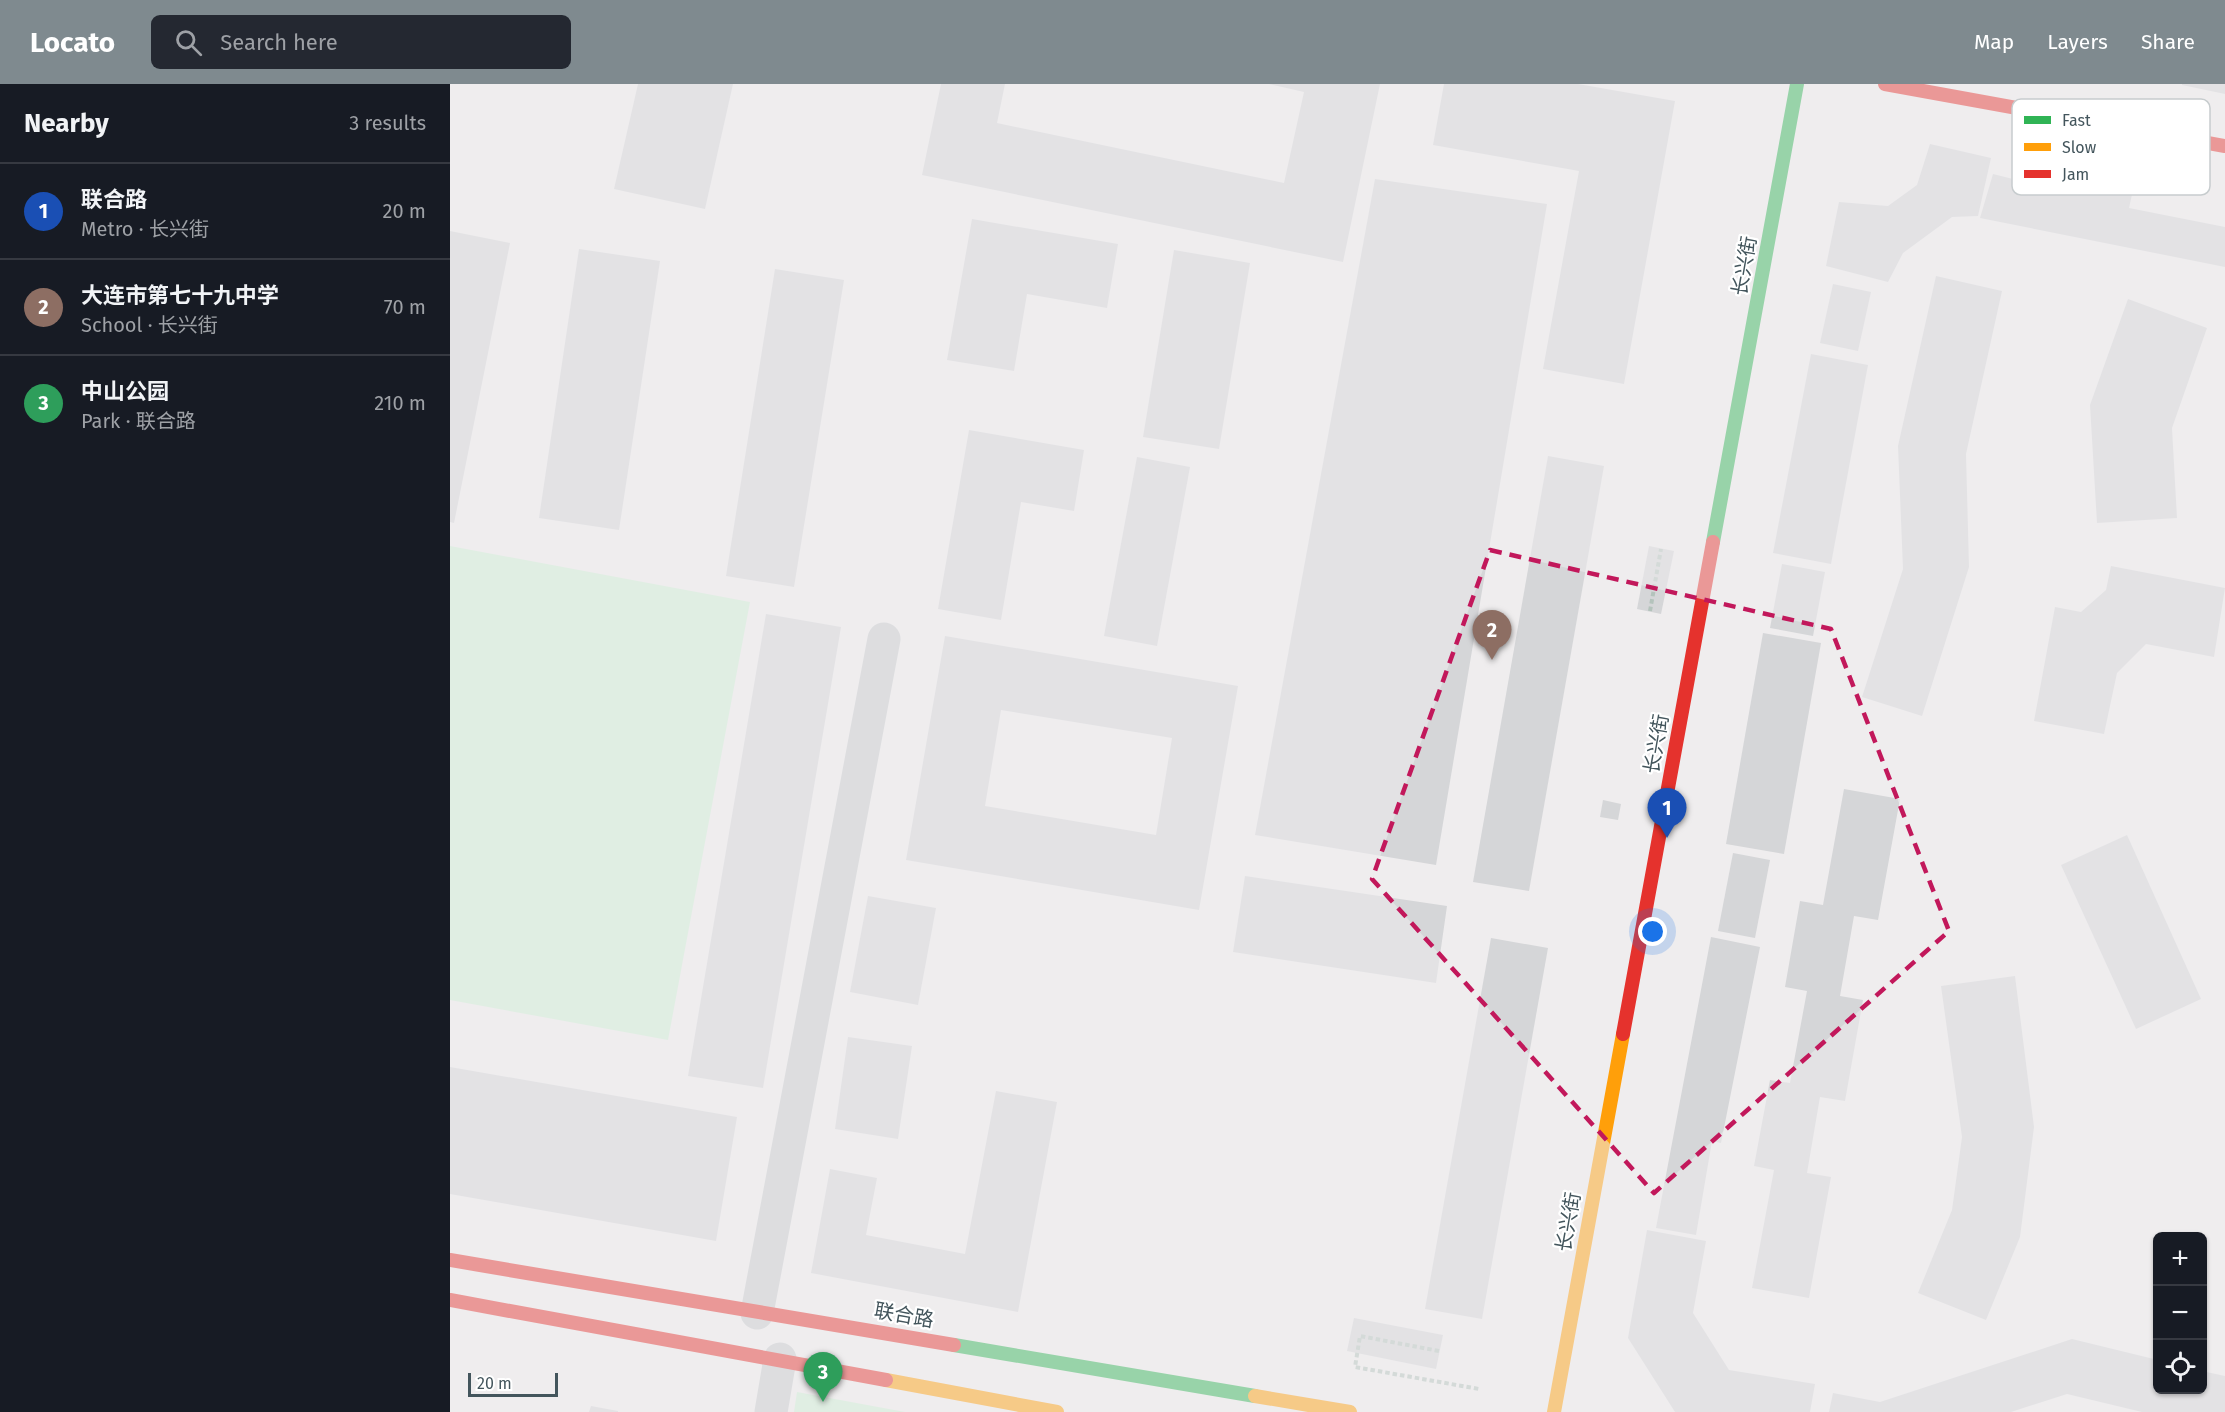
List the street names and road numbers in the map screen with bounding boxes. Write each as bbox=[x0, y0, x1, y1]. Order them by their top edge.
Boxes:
street label: 长兴街 bbox=[1727, 234, 1761, 298]
street label: 长兴街 bbox=[1639, 712, 1673, 776]
street label: 长兴街 bbox=[1551, 1190, 1585, 1254]
street label: 联合路 bbox=[872, 1298, 936, 1332]

